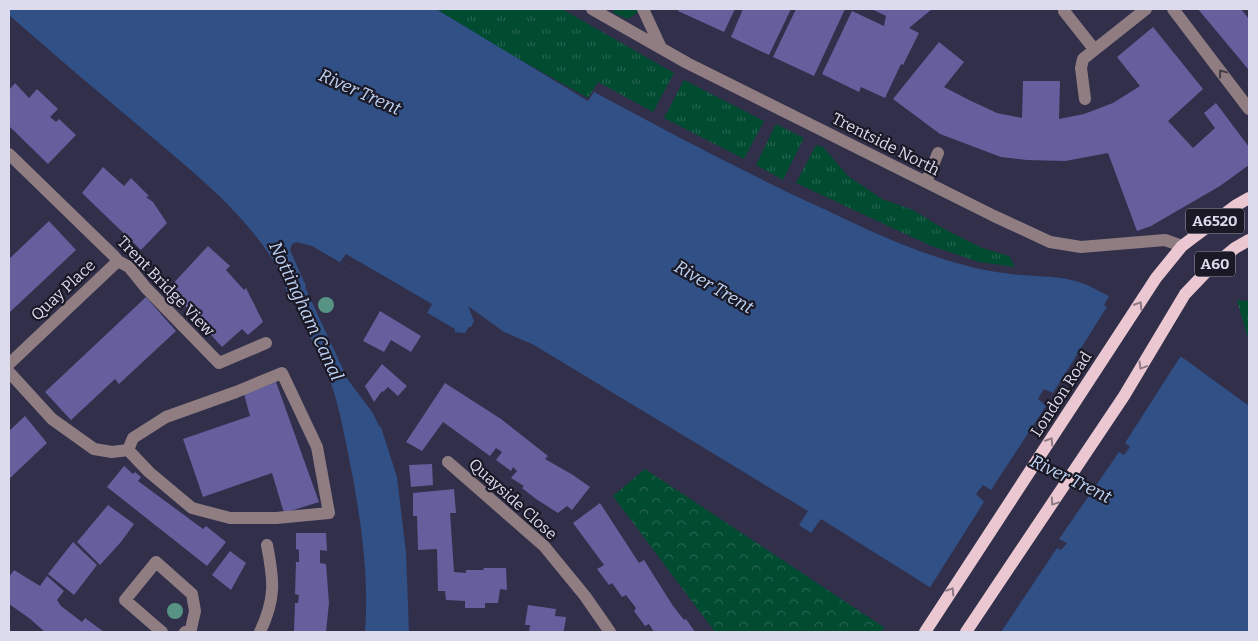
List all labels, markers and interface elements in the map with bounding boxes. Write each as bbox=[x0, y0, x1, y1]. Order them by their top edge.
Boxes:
water label: River Trent bbox=[315, 64, 405, 120]
one-way arrow bbox=[1219, 69, 1228, 79]
street label: Trentside North bbox=[829, 109, 943, 179]
road number: A6520 bbox=[1186, 208, 1244, 234]
street label: Trent Bridge View bbox=[113, 232, 219, 340]
water label: Nottingham Canal bbox=[264, 238, 348, 384]
road number: A60 bbox=[1195, 252, 1235, 276]
street label: Quay Place bbox=[27, 255, 99, 325]
water label: River Trent bbox=[670, 256, 758, 319]
one-way arrow bbox=[1133, 301, 1142, 311]
street label: London Road bbox=[1026, 347, 1096, 440]
one-way arrow bbox=[1139, 361, 1149, 370]
one-way arrow bbox=[1044, 437, 1053, 447]
water label: River Trent bbox=[1027, 450, 1116, 508]
street label: Quayside Close bbox=[465, 454, 561, 544]
one-way arrow bbox=[1050, 497, 1060, 506]
one-way arrow bbox=[945, 588, 955, 597]

